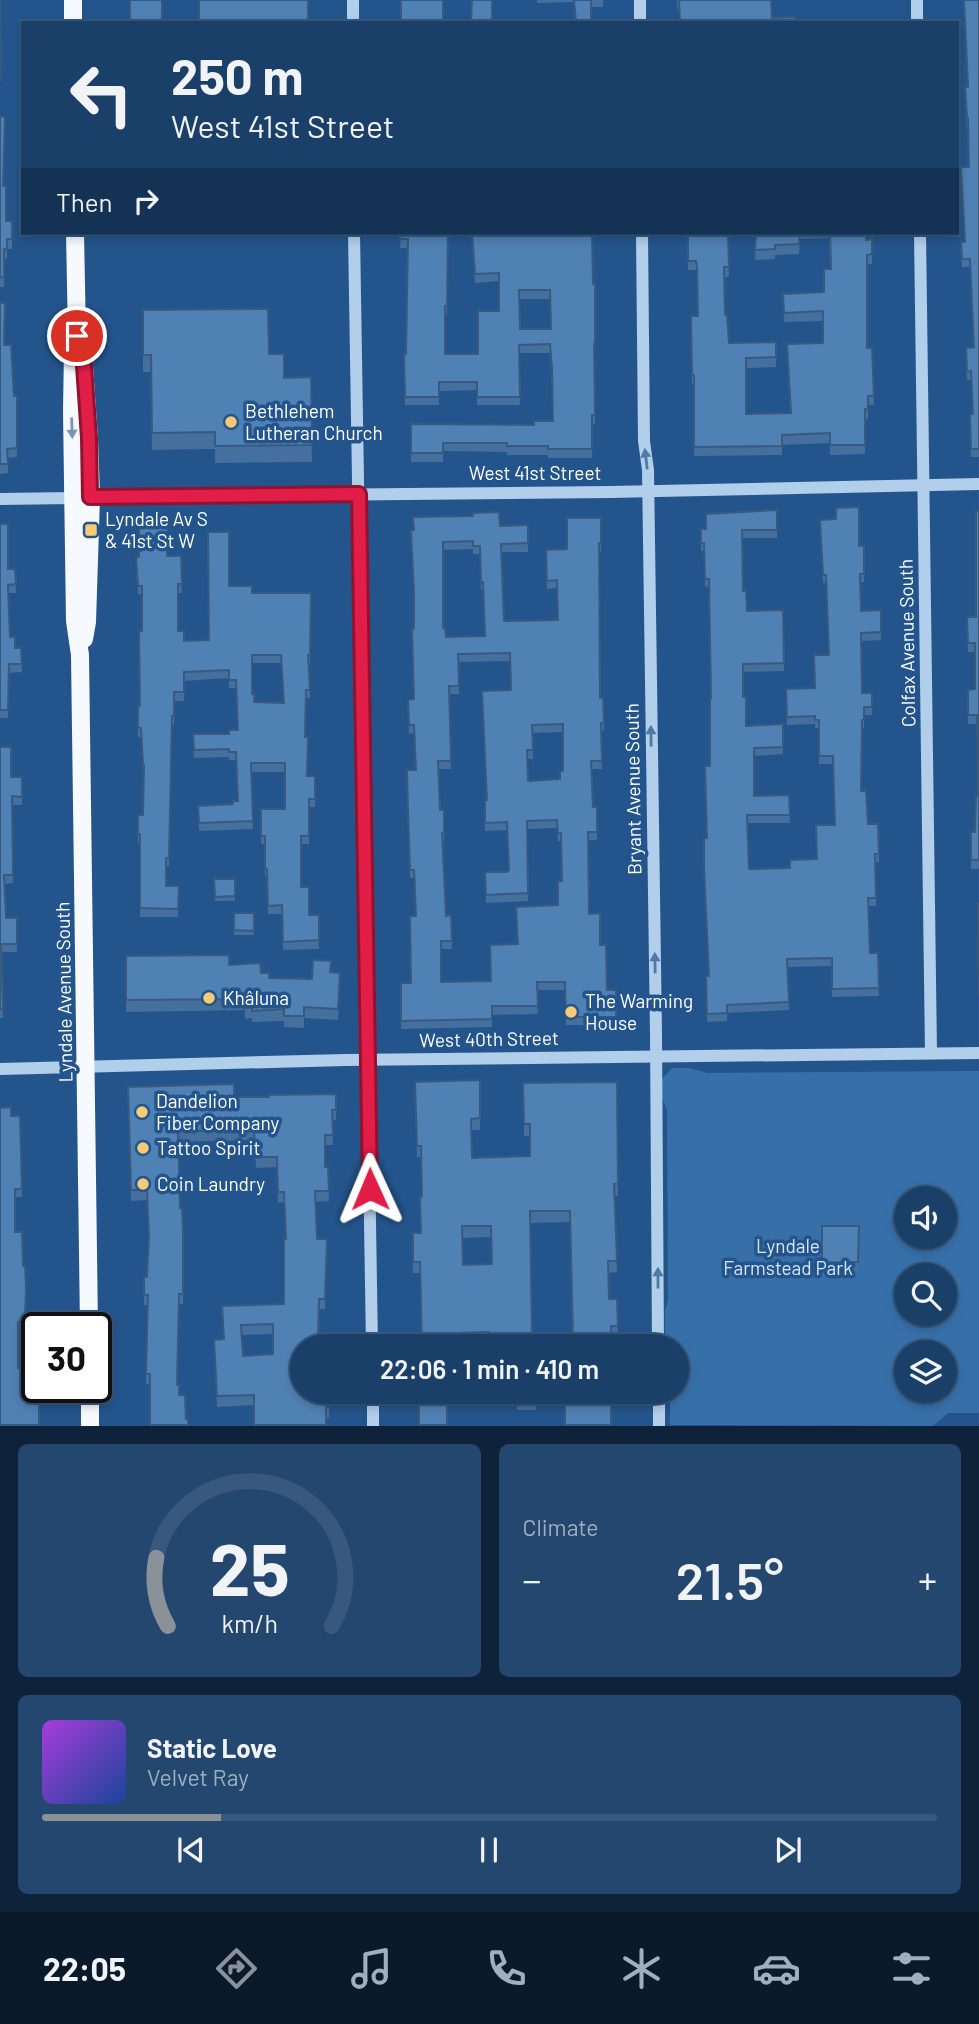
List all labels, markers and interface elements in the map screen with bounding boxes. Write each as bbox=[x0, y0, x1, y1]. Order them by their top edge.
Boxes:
text: 250 m bbox=[171, 46, 304, 105]
icon: left bbox=[56, 49, 147, 140]
text: West 41st Street bbox=[171, 106, 394, 144]
icon: right bbox=[127, 182, 165, 220]
text: Then bbox=[56, 186, 113, 217]
pin bbox=[47, 306, 107, 366]
icon: arrive bbox=[58, 317, 96, 355]
place label: Bethlehem Lutheran Church bbox=[245, 399, 383, 444]
marker: Bethlehem Lutheran Church bbox=[223, 414, 239, 430]
one-way arrow bbox=[67, 417, 78, 439]
one-way arrow bbox=[640, 448, 651, 470]
street label: West 41st Street bbox=[469, 461, 601, 484]
place label: Lyndale Av S & 41st St W bbox=[105, 507, 208, 552]
marker: Lyndale Av S & 41st St W bbox=[83, 522, 99, 538]
street label: Colfax Avenue South bbox=[894, 559, 919, 727]
street label: Bryant Avenue South bbox=[620, 703, 645, 875]
one-way arrow bbox=[646, 725, 657, 747]
street label: Lyndale Avenue South bbox=[50, 901, 77, 1083]
one-way arrow bbox=[649, 952, 661, 974]
place label: Khâluna bbox=[223, 986, 289, 1009]
place label: The Warming House bbox=[585, 989, 693, 1034]
marker: Khâluna bbox=[201, 990, 217, 1006]
marker: The Warming House bbox=[563, 1004, 579, 1020]
street label: West 40th Street bbox=[419, 1026, 559, 1051]
place label: Dandelion Fiber Company bbox=[156, 1089, 280, 1134]
marker: Dandelion Fiber Company bbox=[134, 1104, 150, 1120]
place label: Tattoo Spirit bbox=[157, 1136, 260, 1159]
marker: Tattoo Spirit bbox=[135, 1140, 151, 1156]
position arrow bbox=[333, 1152, 407, 1226]
place label: Coin Laundry bbox=[157, 1172, 265, 1195]
marker: Coin Laundry bbox=[135, 1176, 151, 1192]
map controls bbox=[894, 1186, 957, 1403]
button: sound bbox=[894, 1186, 957, 1249]
park label: Lyndale Farmstead Park bbox=[723, 1234, 853, 1279]
button: search bbox=[894, 1263, 957, 1326]
one-way arrow bbox=[652, 1266, 664, 1288]
speed limit sign: 30 bbox=[21, 1312, 112, 1403]
button: layers bbox=[894, 1340, 957, 1403]
text: 22:06 · 1 min · 410 m bbox=[380, 1353, 599, 1384]
text: Climate bbox=[523, 1513, 599, 1541]
text: 25 bbox=[209, 1524, 289, 1612]
text: 21.5° bbox=[676, 1548, 784, 1610]
text: − bbox=[523, 1556, 542, 1602]
text: + bbox=[918, 1556, 937, 1602]
text: km/h bbox=[221, 1608, 278, 1638]
text: Static Love bbox=[147, 1732, 277, 1763]
text: Velvet Ray bbox=[147, 1763, 249, 1791]
icon: previous bbox=[172, 1831, 210, 1869]
icon: pause bbox=[470, 1831, 508, 1869]
icon: next bbox=[769, 1831, 807, 1869]
icon: directions bbox=[212, 1944, 261, 1993]
icon: music bbox=[347, 1944, 396, 1993]
icon: phone bbox=[482, 1944, 531, 1993]
icon: climate bbox=[617, 1944, 666, 1993]
icon: car bbox=[752, 1944, 801, 1993]
icon: filters bbox=[887, 1944, 936, 1993]
text: 22:05 bbox=[43, 1949, 126, 1987]

